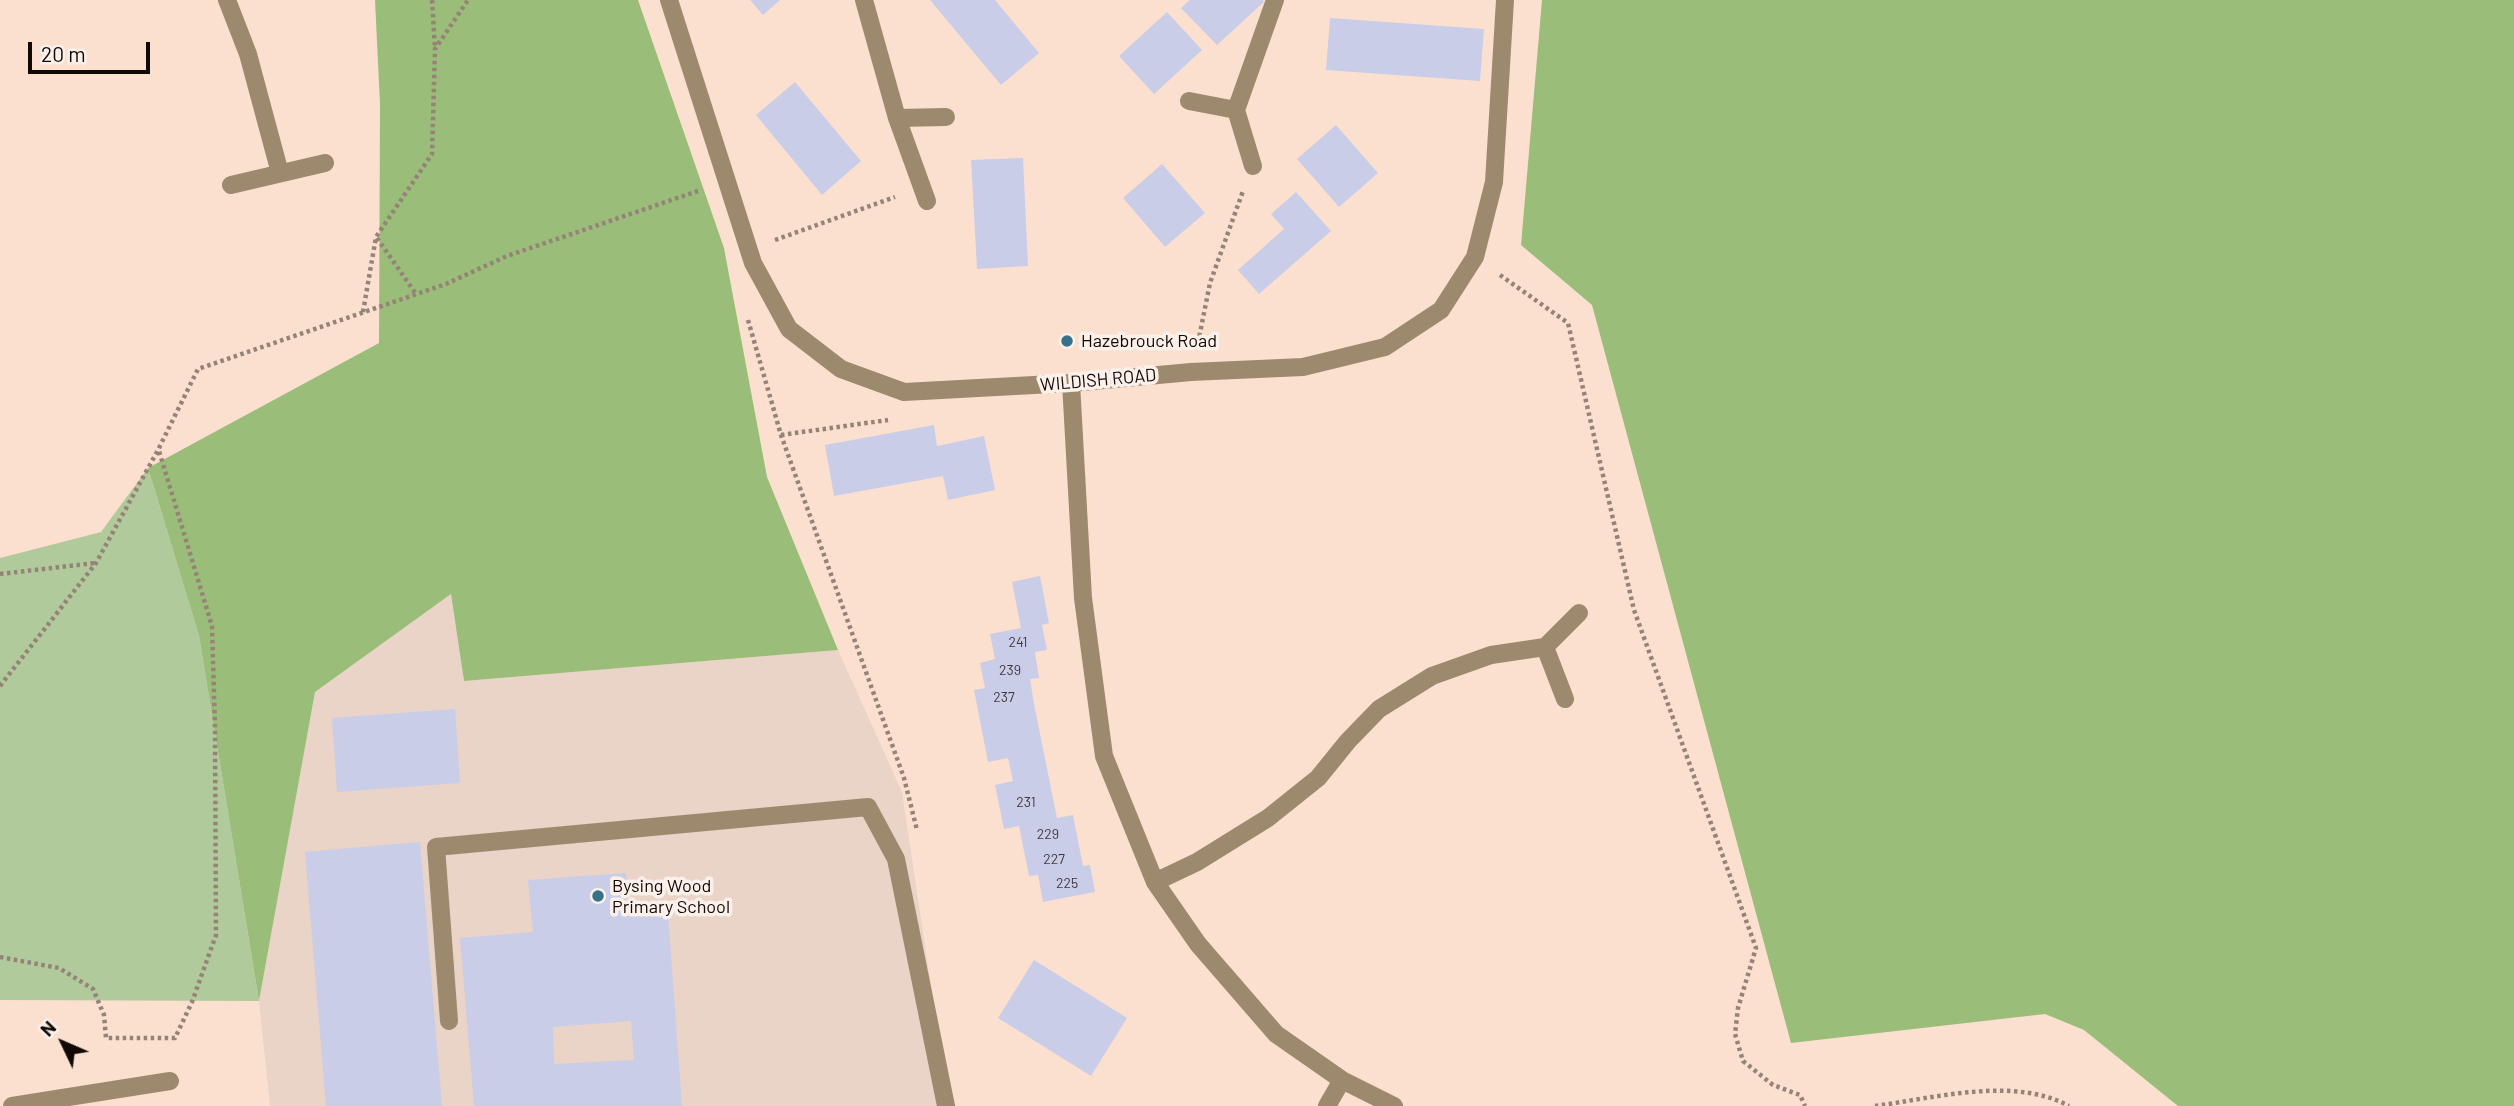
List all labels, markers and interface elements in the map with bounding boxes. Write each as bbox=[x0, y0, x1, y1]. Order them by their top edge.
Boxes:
scale bar bbox=[32, 28, 154, 72]
text: 20 m bbox=[41, 41, 86, 66]
place label: Hazebrouck Road bbox=[1081, 330, 1217, 352]
marker: Hazebrouck Road bbox=[1059, 333, 1075, 349]
street label: WILDISH ROAD bbox=[1039, 364, 1157, 396]
house number: 241 bbox=[1009, 634, 1027, 650]
house number: 239 bbox=[999, 662, 1021, 678]
house number: 237 bbox=[993, 689, 1015, 705]
house number: 231 bbox=[1016, 794, 1036, 810]
house number: 229 bbox=[1037, 826, 1059, 842]
house number: 227 bbox=[1043, 851, 1065, 867]
place label: Bysing Wood Primary School bbox=[612, 875, 730, 917]
house number: 225 bbox=[1056, 875, 1078, 891]
marker: Bysing Wood Primary School bbox=[590, 888, 606, 904]
north arrow bbox=[28, 1008, 98, 1078]
text: N bbox=[35, 1016, 60, 1041]

